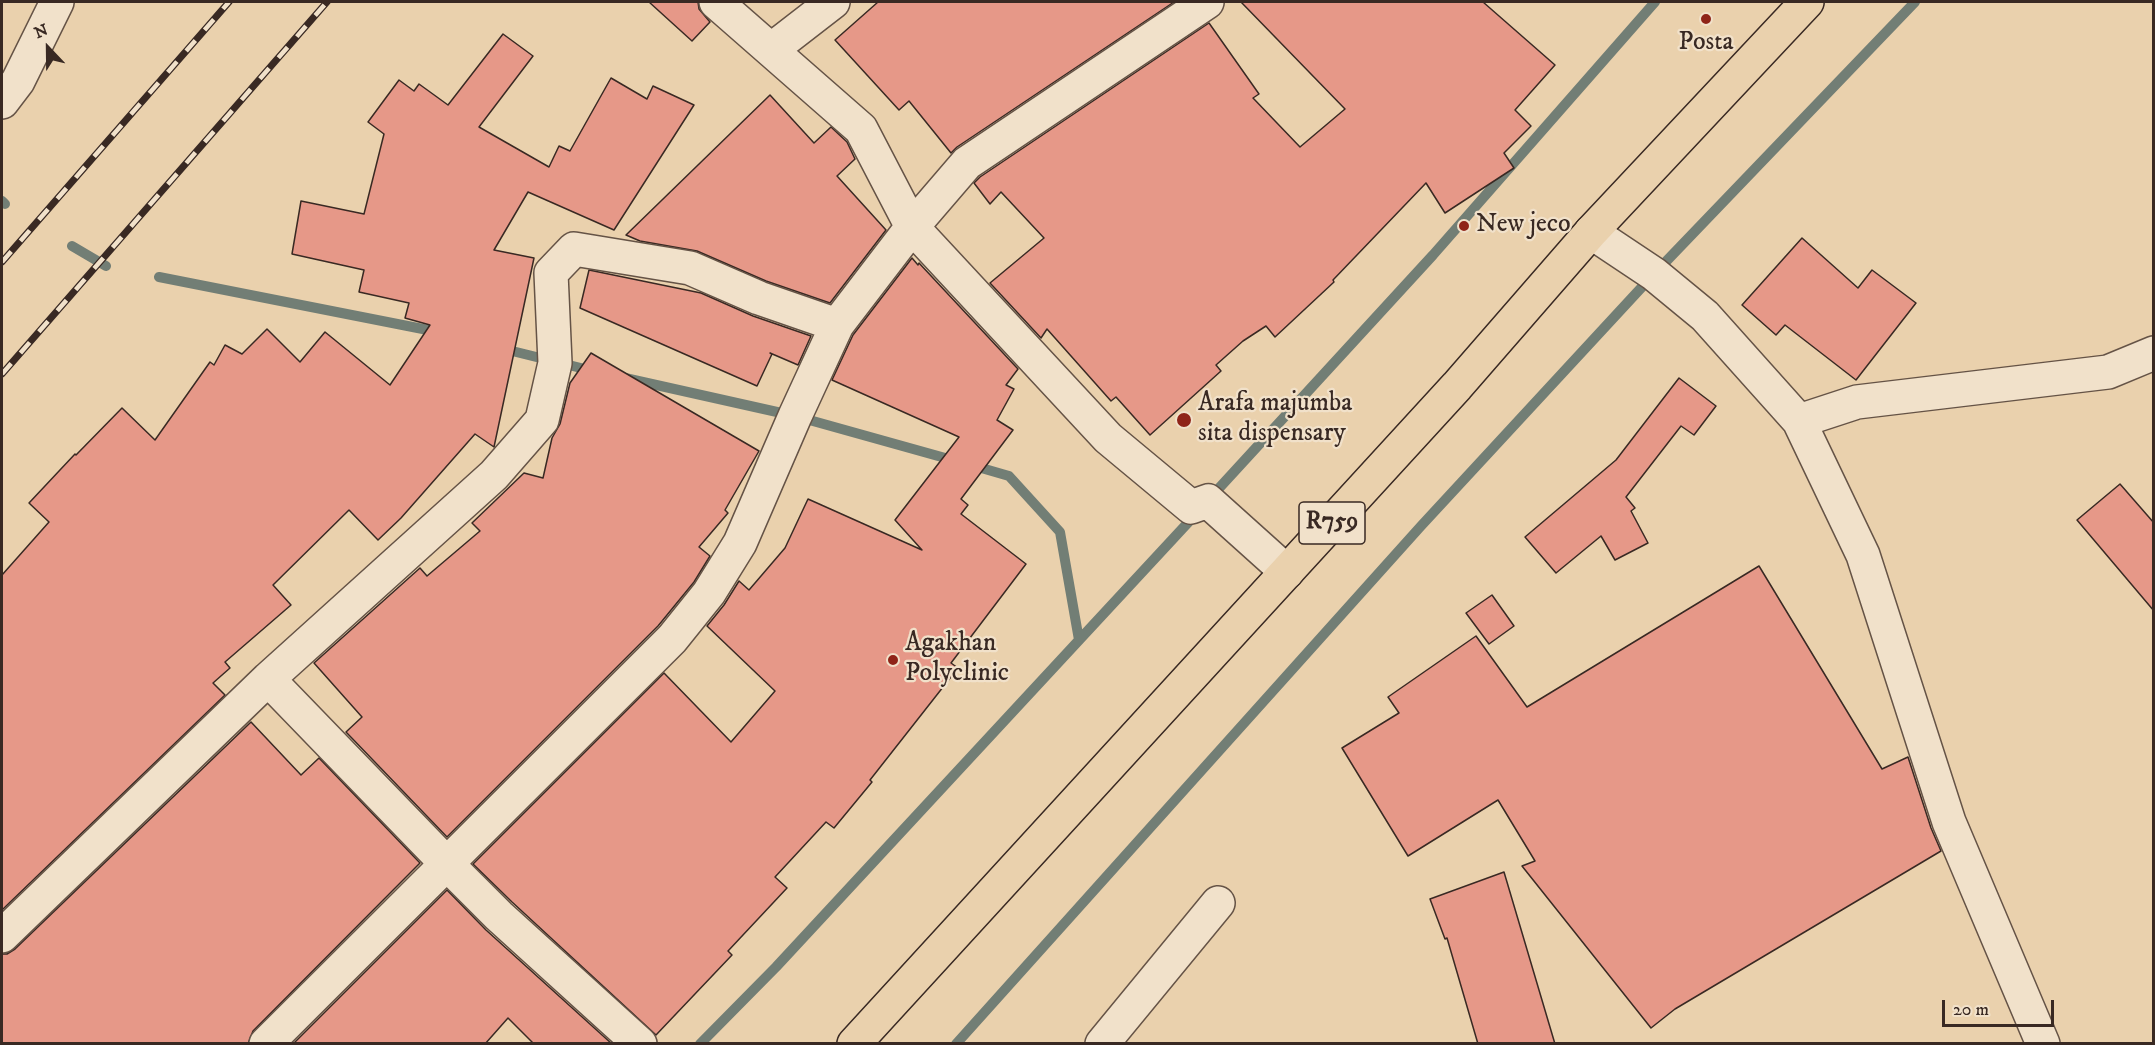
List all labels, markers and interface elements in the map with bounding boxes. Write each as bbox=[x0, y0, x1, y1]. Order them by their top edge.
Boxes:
marker: Posta bbox=[1699, 12, 1713, 26]
north arrow bbox=[18, 18, 78, 78]
text: N bbox=[31, 20, 51, 43]
place label: Posta bbox=[1678, 28, 1734, 60]
place label: New jeco bbox=[1476, 210, 1571, 242]
marker: New jeco bbox=[1457, 219, 1471, 233]
place label: Arafa majumba sita dispensary bbox=[1198, 389, 1352, 450]
marker: Arafa majumba sita dispensary bbox=[1175, 411, 1193, 429]
road number: R759 bbox=[1299, 502, 1365, 544]
place label: Agakhan Polyclinic bbox=[905, 629, 1009, 690]
marker: Agakhan Polyclinic bbox=[886, 653, 900, 667]
scale bar bbox=[1945, 988, 2058, 1026]
text: 20 m bbox=[1953, 999, 1989, 1021]

